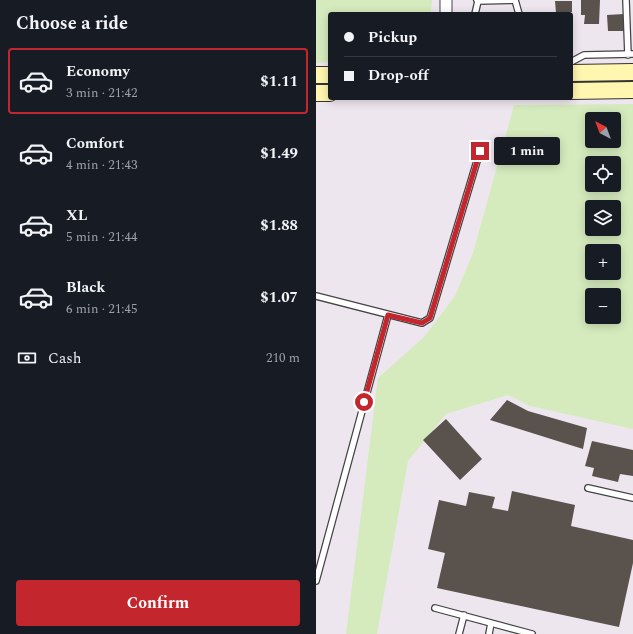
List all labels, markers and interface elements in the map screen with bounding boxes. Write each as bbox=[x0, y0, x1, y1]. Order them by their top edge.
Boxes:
text: Choose a ride bbox=[16, 10, 128, 37]
text: Pickup bbox=[368, 26, 417, 49]
text: Economy bbox=[66, 60, 130, 83]
icon: car bbox=[18, 63, 54, 99]
text: Drop-off bbox=[368, 64, 429, 87]
text: $1.11 bbox=[260, 70, 298, 93]
text: 3 min · 21:42 bbox=[66, 83, 138, 103]
north arrow bbox=[585, 112, 621, 148]
map controls bbox=[585, 112, 621, 324]
text: Comfort bbox=[66, 132, 124, 155]
icon: car bbox=[18, 135, 54, 171]
callout: 1 min bbox=[494, 137, 560, 165]
text: 1 min bbox=[510, 141, 544, 161]
text: $1.49 bbox=[260, 142, 298, 165]
route end bbox=[471, 142, 489, 160]
text: 4 min · 21:43 bbox=[66, 155, 138, 175]
button: locate bbox=[585, 156, 621, 192]
button: layers bbox=[585, 200, 621, 236]
text: XL bbox=[66, 204, 87, 227]
icon: car bbox=[18, 207, 54, 243]
text: $1.88 bbox=[260, 214, 298, 237]
text: 5 min · 21:44 bbox=[66, 227, 138, 247]
button: + bbox=[585, 244, 621, 280]
text: Black bbox=[66, 276, 105, 299]
icon: car bbox=[18, 279, 54, 315]
text: $1.07 bbox=[260, 286, 298, 309]
button: − bbox=[585, 288, 621, 324]
text: 6 min · 21:45 bbox=[66, 299, 138, 319]
icon: cash bbox=[16, 347, 38, 369]
text: Cash bbox=[48, 347, 81, 370]
text: 210 m bbox=[266, 348, 300, 368]
route start bbox=[355, 393, 373, 411]
button: Confirm bbox=[16, 580, 300, 626]

